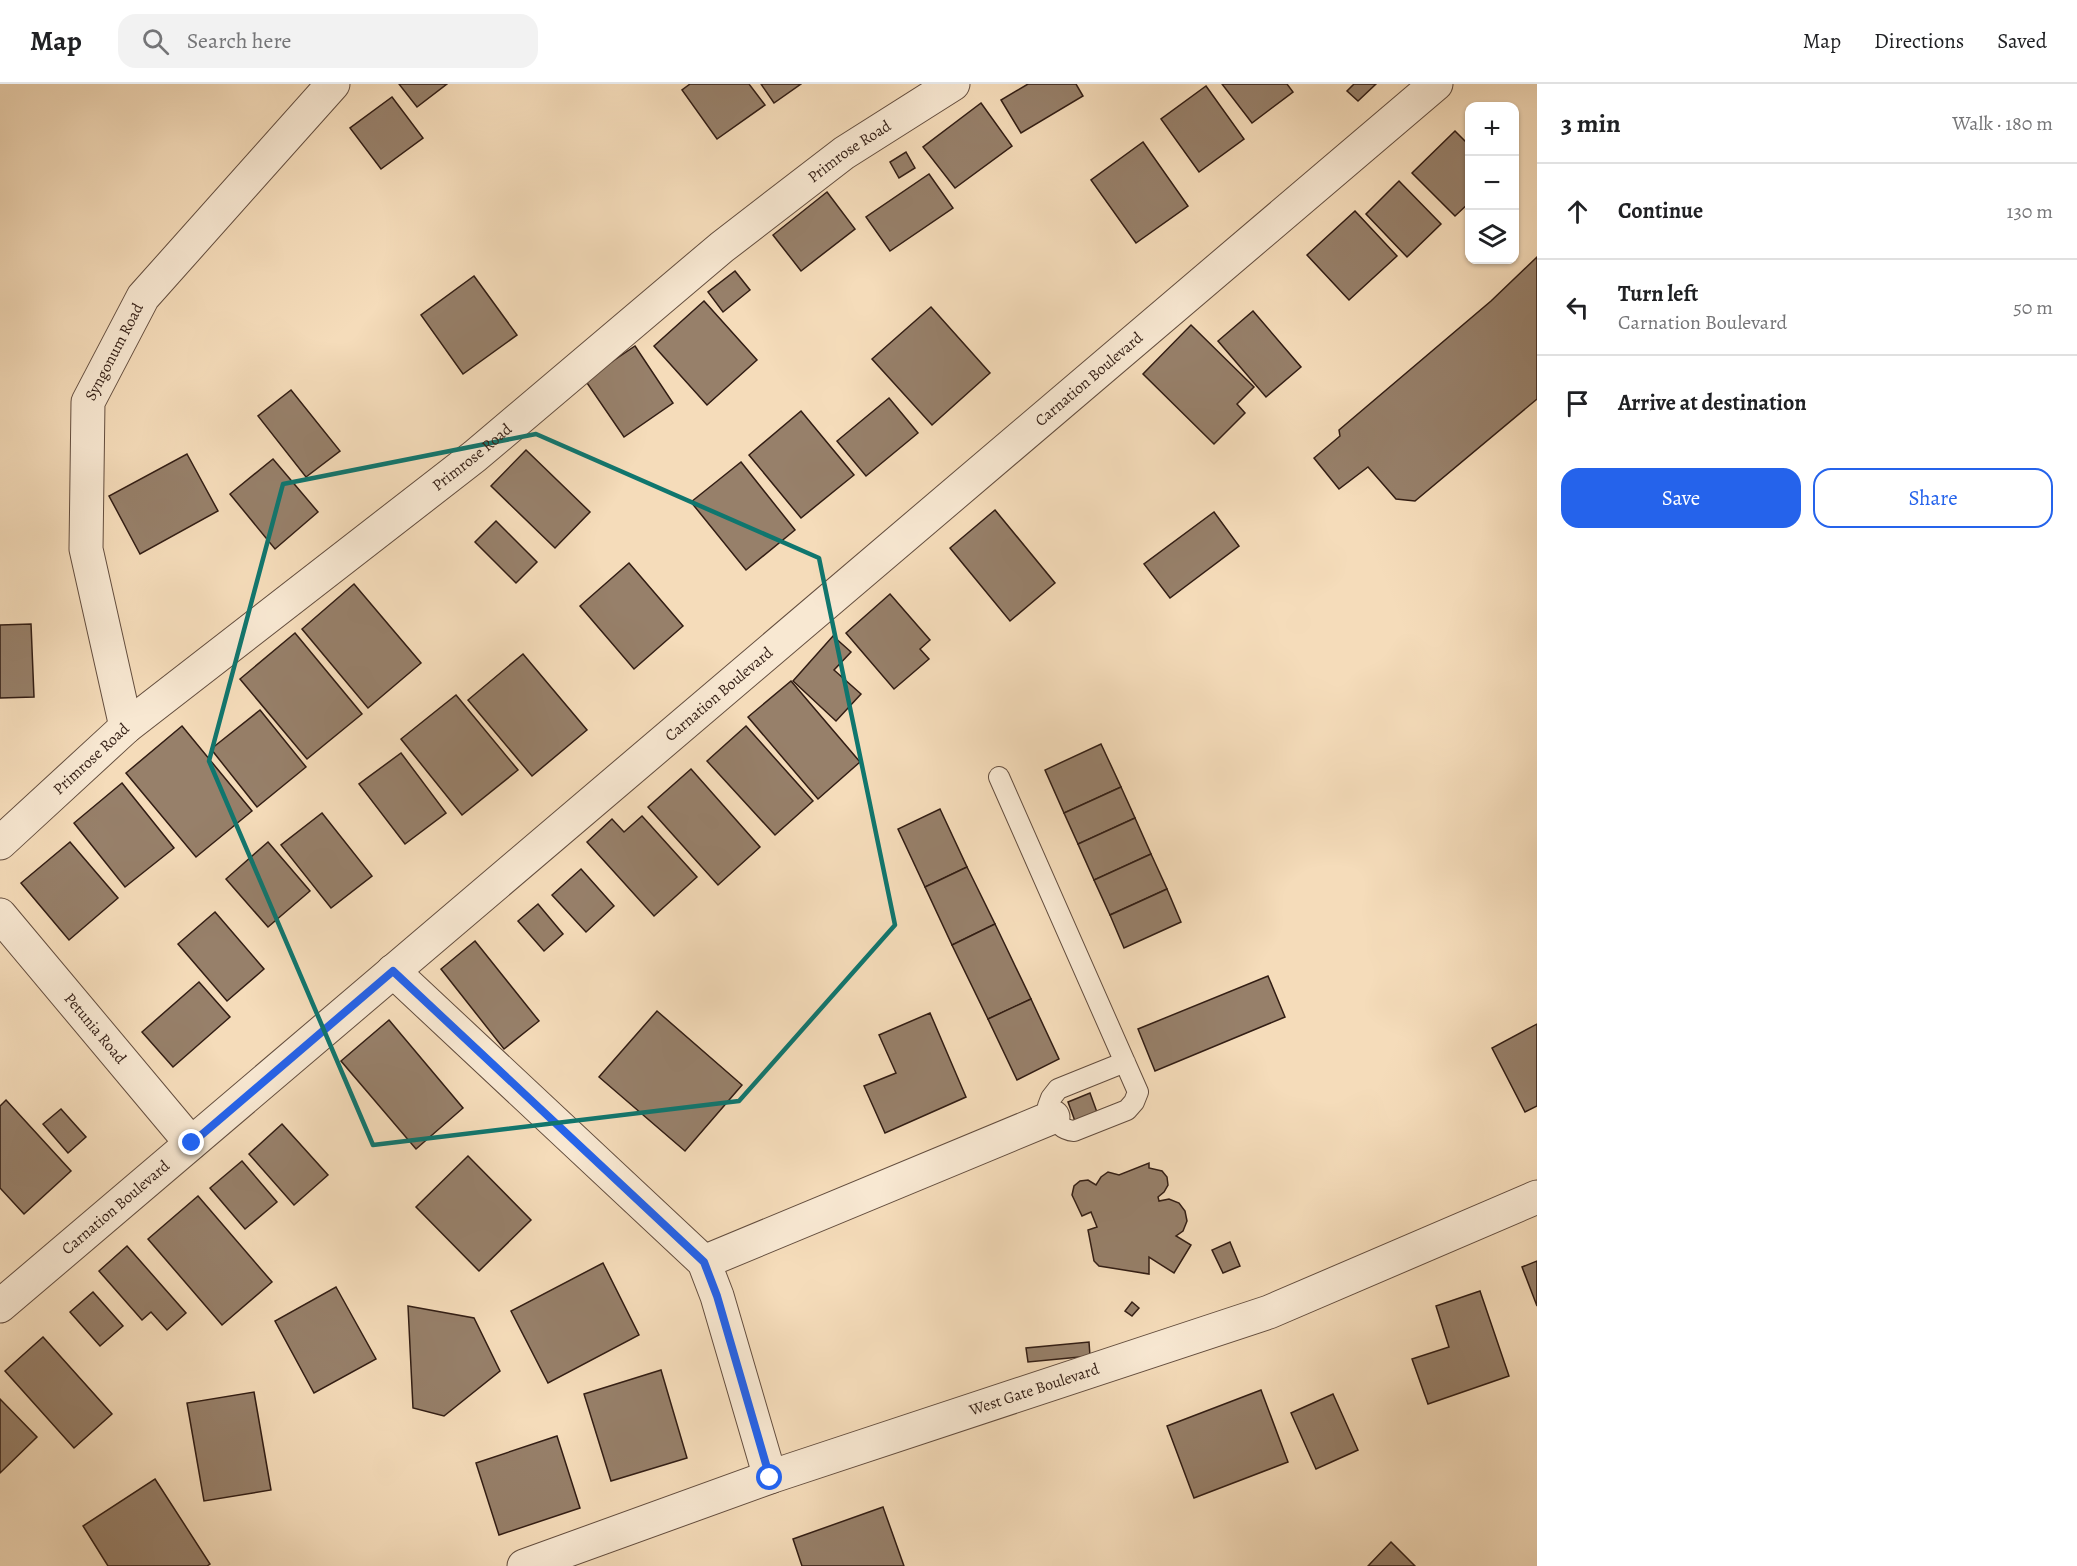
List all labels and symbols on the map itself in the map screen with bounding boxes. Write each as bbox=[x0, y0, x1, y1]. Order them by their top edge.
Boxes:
street label: Primrose Road bbox=[803, 115, 896, 188]
street label: Syngonum Road bbox=[80, 299, 149, 405]
street label: Carnation Boulevard bbox=[1030, 327, 1148, 432]
street label: Primrose Road bbox=[428, 418, 517, 496]
street label: Carnation Boulevard bbox=[660, 642, 778, 747]
street label: Primrose Road bbox=[48, 718, 135, 800]
street label: Petunia Road bbox=[59, 988, 132, 1069]
route end bbox=[178, 1129, 204, 1155]
street label: Carnation Boulevard bbox=[57, 1155, 175, 1260]
street label: West Gate Boulevard bbox=[966, 1358, 1102, 1422]
route start bbox=[756, 1464, 782, 1490]

